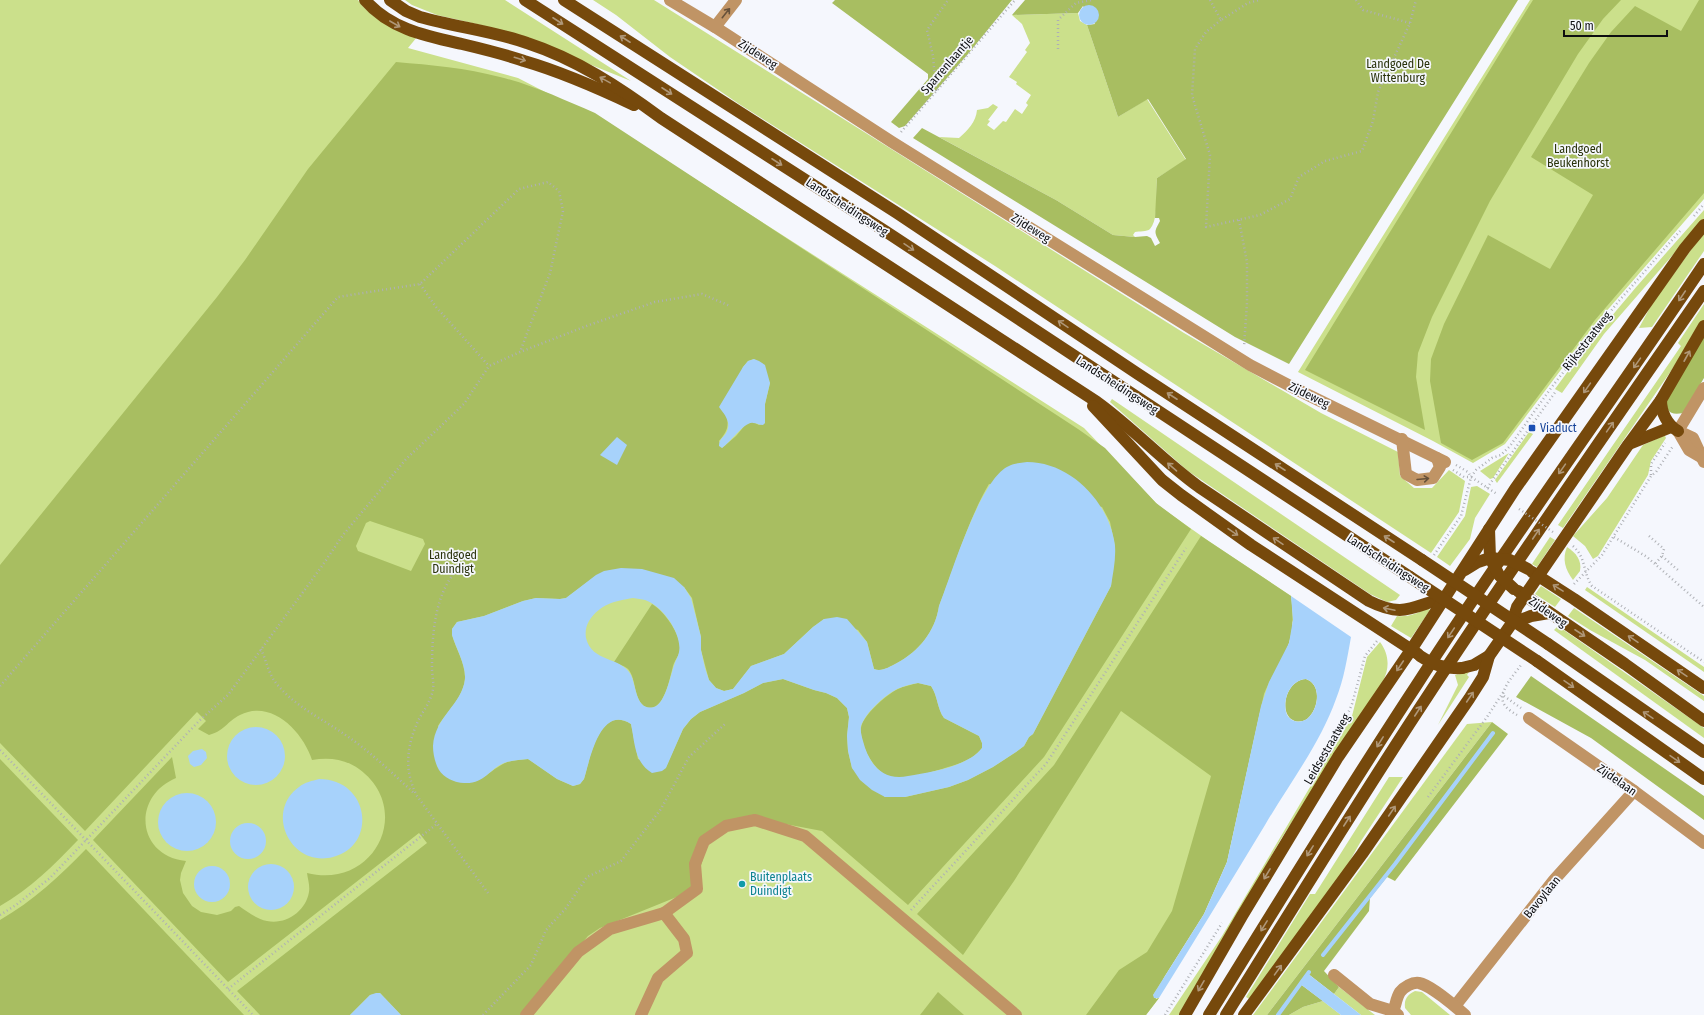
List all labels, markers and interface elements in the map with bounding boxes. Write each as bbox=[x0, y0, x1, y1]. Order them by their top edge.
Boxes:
one-way arrow bbox=[721, 8, 730, 19]
scale bar bbox=[1564, 12, 1667, 38]
one-way arrow bbox=[552, 17, 563, 25]
text: 50 m bbox=[1570, 19, 1594, 33]
one-way arrow bbox=[389, 20, 401, 28]
street label: Sparrenlaantje bbox=[918, 33, 976, 97]
one-way arrow bbox=[620, 35, 631, 43]
street label: Zijdeweg bbox=[736, 36, 780, 72]
one-way arrow bbox=[513, 56, 526, 63]
park label: Landgoed De Wittenburg bbox=[1366, 57, 1430, 85]
one-way arrow bbox=[599, 75, 611, 83]
one-way arrow bbox=[661, 88, 673, 96]
park label: Landgoed Beukenhorst bbox=[1547, 142, 1609, 170]
one-way arrow bbox=[771, 158, 783, 166]
street label: Landscheidingsweg bbox=[803, 175, 891, 239]
street label: Zijdeweg bbox=[1009, 211, 1053, 246]
one-way arrow bbox=[904, 243, 915, 251]
one-way arrow bbox=[1678, 290, 1686, 301]
street label: Rijksstraatweg bbox=[1560, 308, 1615, 373]
one-way arrow bbox=[1058, 320, 1069, 328]
one-way arrow bbox=[1684, 350, 1691, 362]
street label: Landscheidingsweg bbox=[1073, 353, 1161, 417]
one-way arrow bbox=[1633, 357, 1641, 368]
street label: Zijdeweg bbox=[1286, 379, 1332, 411]
one-way arrow bbox=[1583, 382, 1591, 393]
one-way arrow bbox=[1166, 392, 1177, 400]
place label: Viaduct bbox=[1540, 421, 1577, 435]
one-way arrow bbox=[1606, 421, 1614, 432]
marker: Viaduct bbox=[1527, 423, 1537, 433]
one-way arrow bbox=[1167, 462, 1177, 471]
one-way arrow bbox=[1275, 463, 1286, 472]
one-way arrow bbox=[1558, 464, 1566, 475]
one-way arrow bbox=[1416, 475, 1429, 482]
one-way arrow bbox=[1227, 528, 1238, 536]
one-way arrow bbox=[1532, 528, 1540, 539]
street label: Landscheidingsweg bbox=[1344, 531, 1432, 595]
one-way arrow bbox=[1384, 535, 1395, 543]
one-way arrow bbox=[1273, 537, 1284, 545]
park label: Landgoed Duindigt bbox=[429, 548, 477, 576]
one-way arrow bbox=[1552, 584, 1564, 592]
street label: Zijdeweg bbox=[1526, 594, 1570, 630]
one-way arrow bbox=[1382, 604, 1395, 612]
one-way arrow bbox=[1447, 627, 1455, 638]
one-way arrow bbox=[1574, 630, 1586, 638]
one-way arrow bbox=[1628, 635, 1639, 643]
one-way arrow bbox=[1396, 660, 1404, 671]
one-way arrow bbox=[1677, 669, 1688, 677]
one-way arrow bbox=[1563, 680, 1574, 688]
one-way arrow bbox=[1466, 692, 1474, 703]
one-way arrow bbox=[1413, 706, 1422, 717]
street label: Leidsestraatweg bbox=[1301, 711, 1353, 787]
one-way arrow bbox=[1643, 711, 1654, 719]
one-way arrow bbox=[1376, 736, 1384, 747]
one-way arrow bbox=[1669, 755, 1680, 763]
street label: Zijdelaan bbox=[1594, 761, 1640, 799]
one-way arrow bbox=[1388, 806, 1396, 817]
one-way arrow bbox=[1343, 816, 1351, 827]
one-way arrow bbox=[1306, 846, 1314, 857]
one-way arrow bbox=[1263, 868, 1271, 879]
place label: Buitenplaats Duindigt bbox=[750, 870, 812, 898]
street label: Bavoylaan bbox=[1521, 873, 1563, 921]
marker: Buitenplaats Duindigt bbox=[737, 879, 747, 889]
one-way arrow bbox=[1259, 920, 1267, 932]
one-way arrow bbox=[1274, 965, 1282, 976]
one-way arrow bbox=[1197, 980, 1205, 992]

